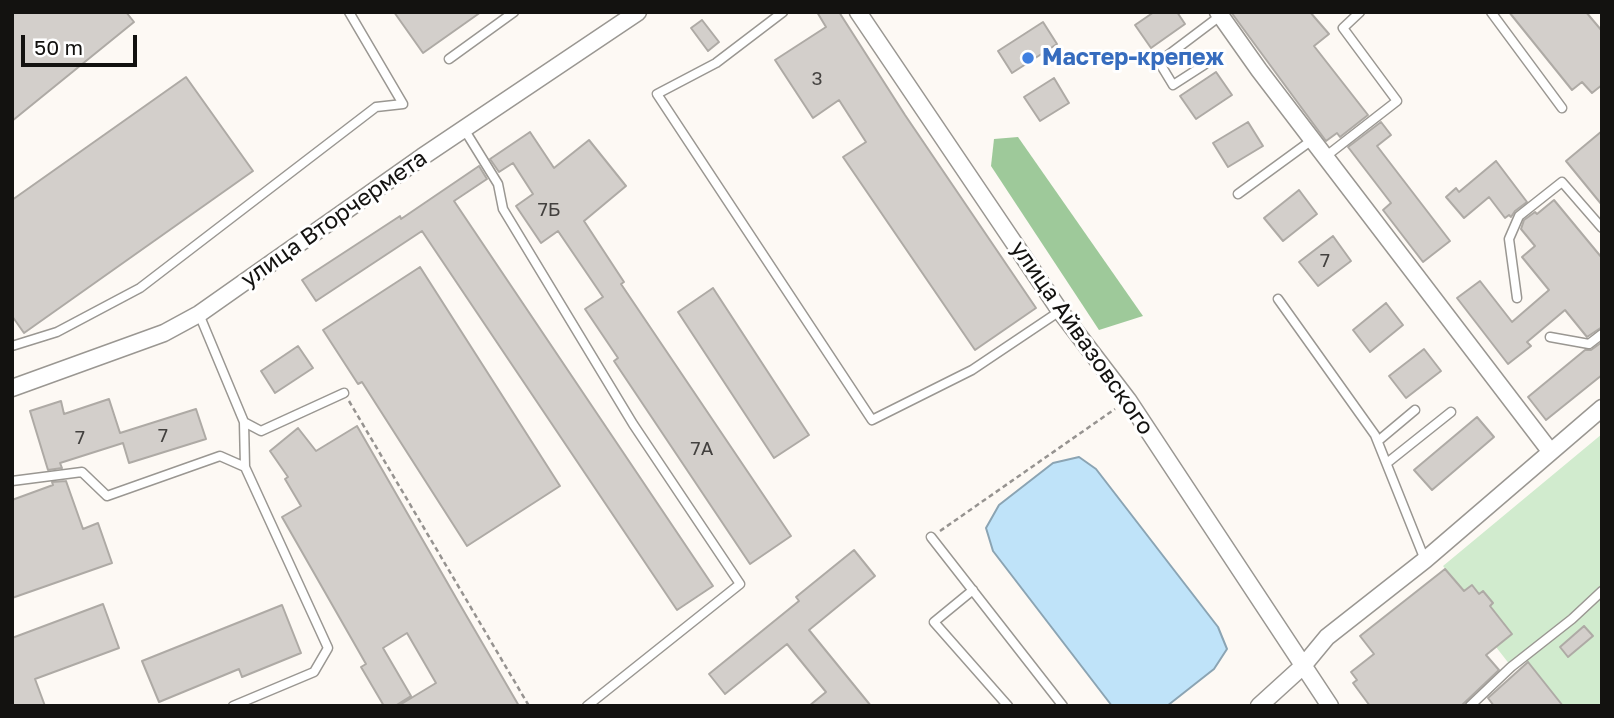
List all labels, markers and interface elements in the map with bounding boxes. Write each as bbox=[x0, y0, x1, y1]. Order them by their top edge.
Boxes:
scale bar bbox=[24, 21, 140, 65]
text: 50 m bbox=[34, 34, 83, 60]
place label: Мастер-крепеж bbox=[1042, 44, 1224, 72]
marker: Мастер-крепеж bbox=[1020, 50, 1036, 66]
house number: 3 bbox=[811, 68, 823, 90]
street label: улица Вторчермета bbox=[236, 144, 432, 294]
house number: 7Б bbox=[538, 199, 560, 221]
street label: улица Айвазовского bbox=[1005, 236, 1159, 440]
house number: 7 bbox=[1320, 250, 1330, 272]
house number: 7 bbox=[158, 425, 168, 447]
house number: 7 bbox=[75, 427, 85, 449]
house number: 7А bbox=[691, 438, 713, 460]

